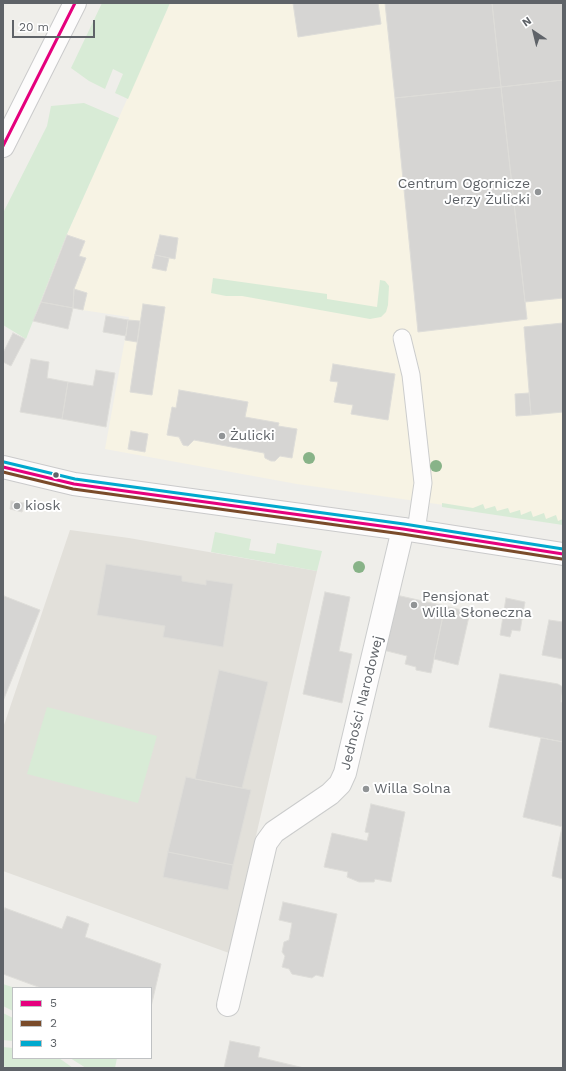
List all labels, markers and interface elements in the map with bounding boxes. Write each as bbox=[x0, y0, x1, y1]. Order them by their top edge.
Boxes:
scale bar bbox=[14, 12, 97, 38]
north arrow bbox=[514, 12, 554, 52]
text: N bbox=[520, 14, 534, 29]
text: 20 m bbox=[19, 20, 49, 34]
place label: Centrum Ogornicze Jerzy Żulicki bbox=[398, 176, 530, 208]
marker: Centrum Ogornicze Jerzy Żulicki bbox=[533, 187, 543, 197]
place label: Żulicki bbox=[230, 428, 275, 444]
marker: Żulicki bbox=[217, 431, 227, 441]
unlabelled marker bbox=[51, 470, 61, 480]
place label: kiosk bbox=[25, 498, 60, 514]
marker: kiosk bbox=[12, 501, 22, 511]
place label: Pensjonat Willa Słoneczna bbox=[422, 589, 532, 622]
marker: Pensjonat Willa Słoneczna bbox=[409, 600, 419, 610]
street label: Jedności Narodowej bbox=[337, 634, 387, 772]
place label: Willa Solna bbox=[374, 781, 451, 797]
marker: Willa Solna bbox=[361, 784, 371, 794]
legend bbox=[12, 987, 152, 1059]
text: 5 bbox=[50, 996, 57, 1010]
text: 2 bbox=[50, 1016, 57, 1030]
text: 3 bbox=[50, 1036, 57, 1050]

